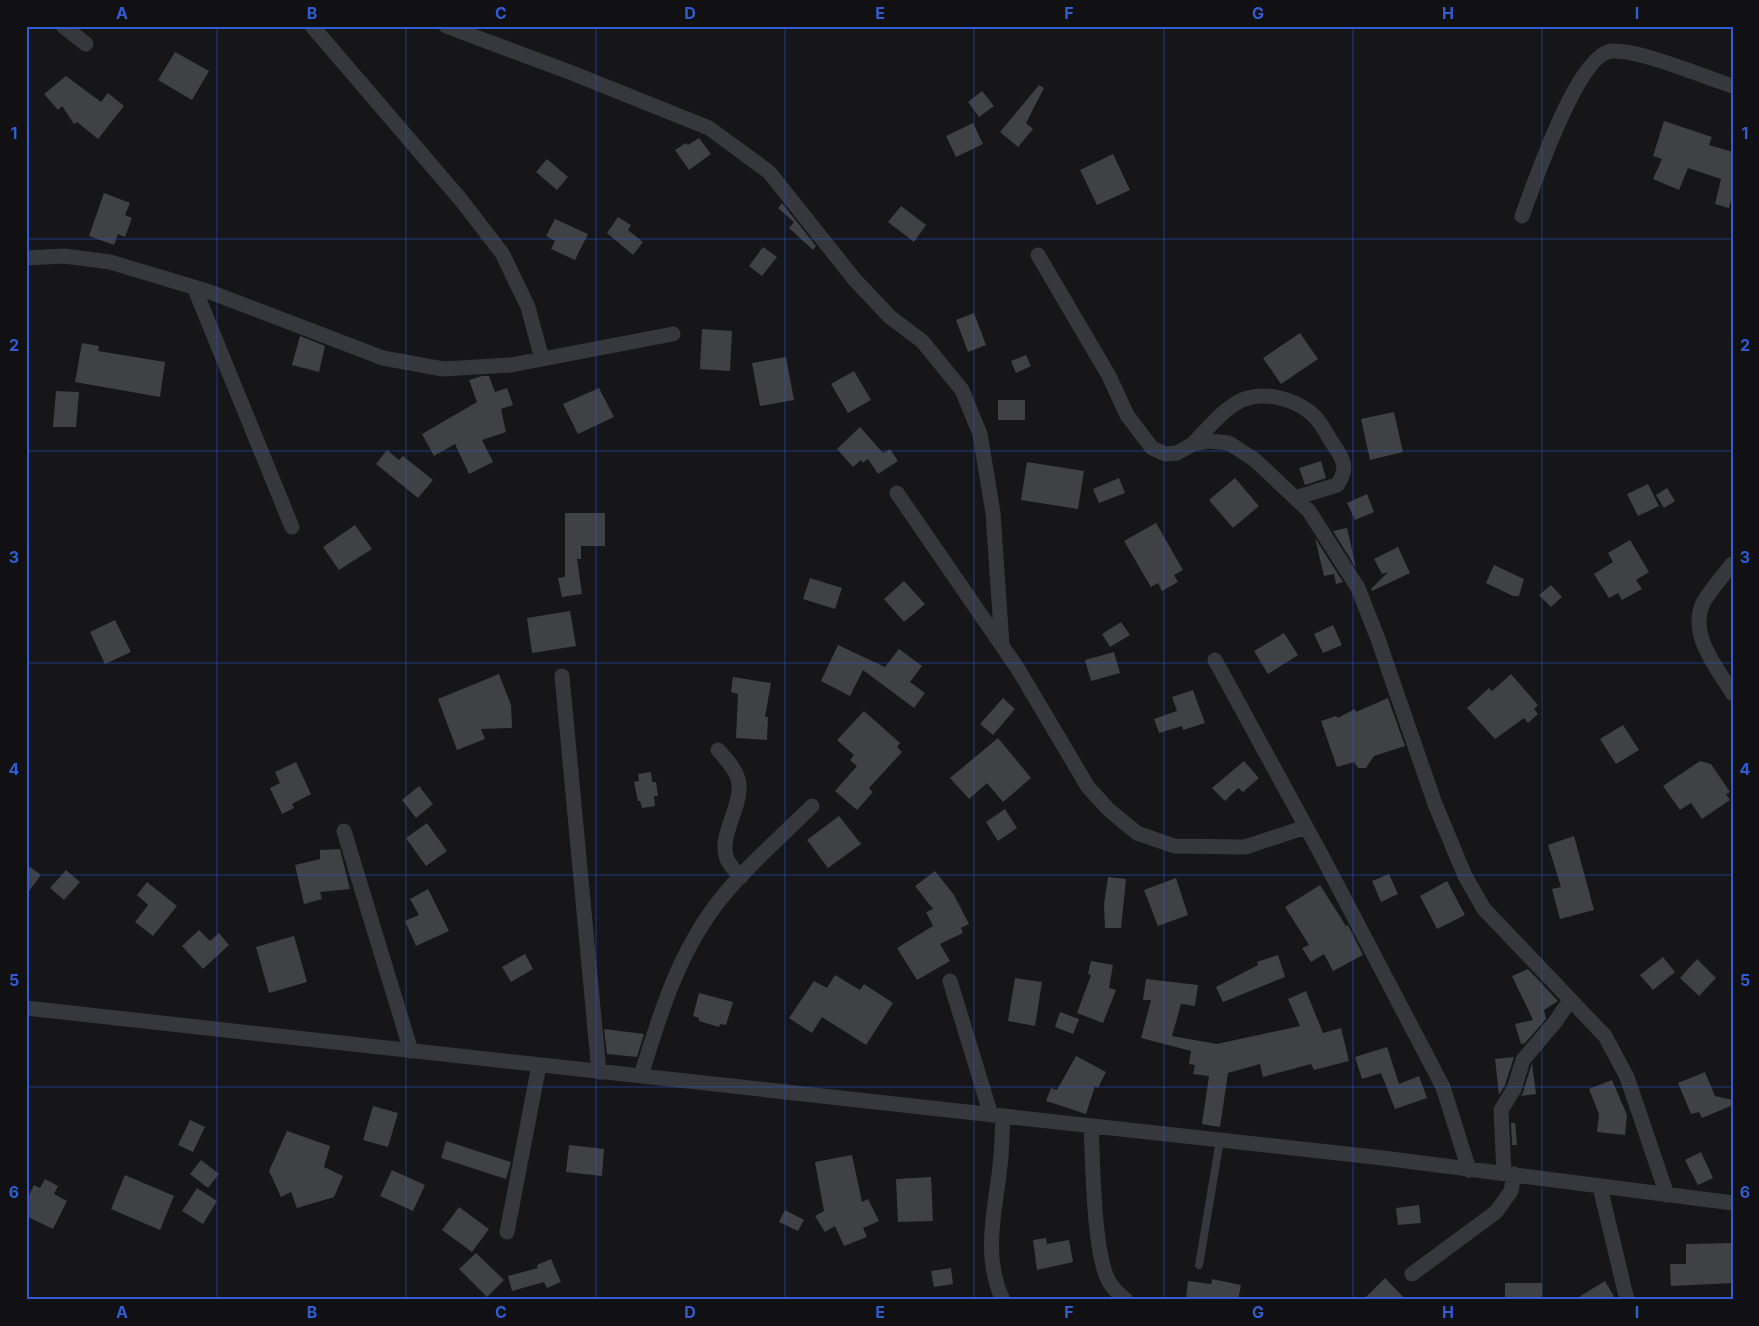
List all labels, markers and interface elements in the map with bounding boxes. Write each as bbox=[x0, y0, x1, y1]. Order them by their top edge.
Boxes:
text: A bbox=[116, 3, 128, 23]
text: B bbox=[307, 3, 317, 23]
text: C bbox=[495, 3, 507, 23]
text: D bbox=[684, 3, 696, 23]
text: E bbox=[875, 3, 885, 23]
text: F bbox=[1064, 3, 1074, 23]
text: G bbox=[1252, 3, 1264, 23]
text: H bbox=[1442, 3, 1454, 23]
text: I bbox=[1635, 3, 1639, 23]
text: 1 bbox=[11, 123, 17, 143]
text: 1 bbox=[1742, 123, 1748, 143]
text: 2 bbox=[9, 335, 19, 355]
text: 2 bbox=[1740, 335, 1750, 355]
text: 3 bbox=[9, 547, 19, 567]
text: 3 bbox=[1740, 547, 1750, 567]
text: 4 bbox=[9, 759, 20, 779]
text: 4 bbox=[1740, 759, 1751, 779]
text: 5 bbox=[9, 970, 19, 990]
text: 5 bbox=[1740, 970, 1750, 990]
text: 6 bbox=[9, 1182, 19, 1202]
text: 6 bbox=[1740, 1182, 1750, 1202]
text: A bbox=[116, 1302, 128, 1322]
text: B bbox=[307, 1302, 317, 1322]
text: C bbox=[495, 1302, 507, 1322]
text: D bbox=[684, 1302, 696, 1322]
text: E bbox=[875, 1302, 885, 1322]
text: F bbox=[1064, 1302, 1074, 1322]
text: G bbox=[1252, 1302, 1264, 1322]
text: H bbox=[1442, 1302, 1454, 1322]
text: I bbox=[1635, 1302, 1639, 1322]

